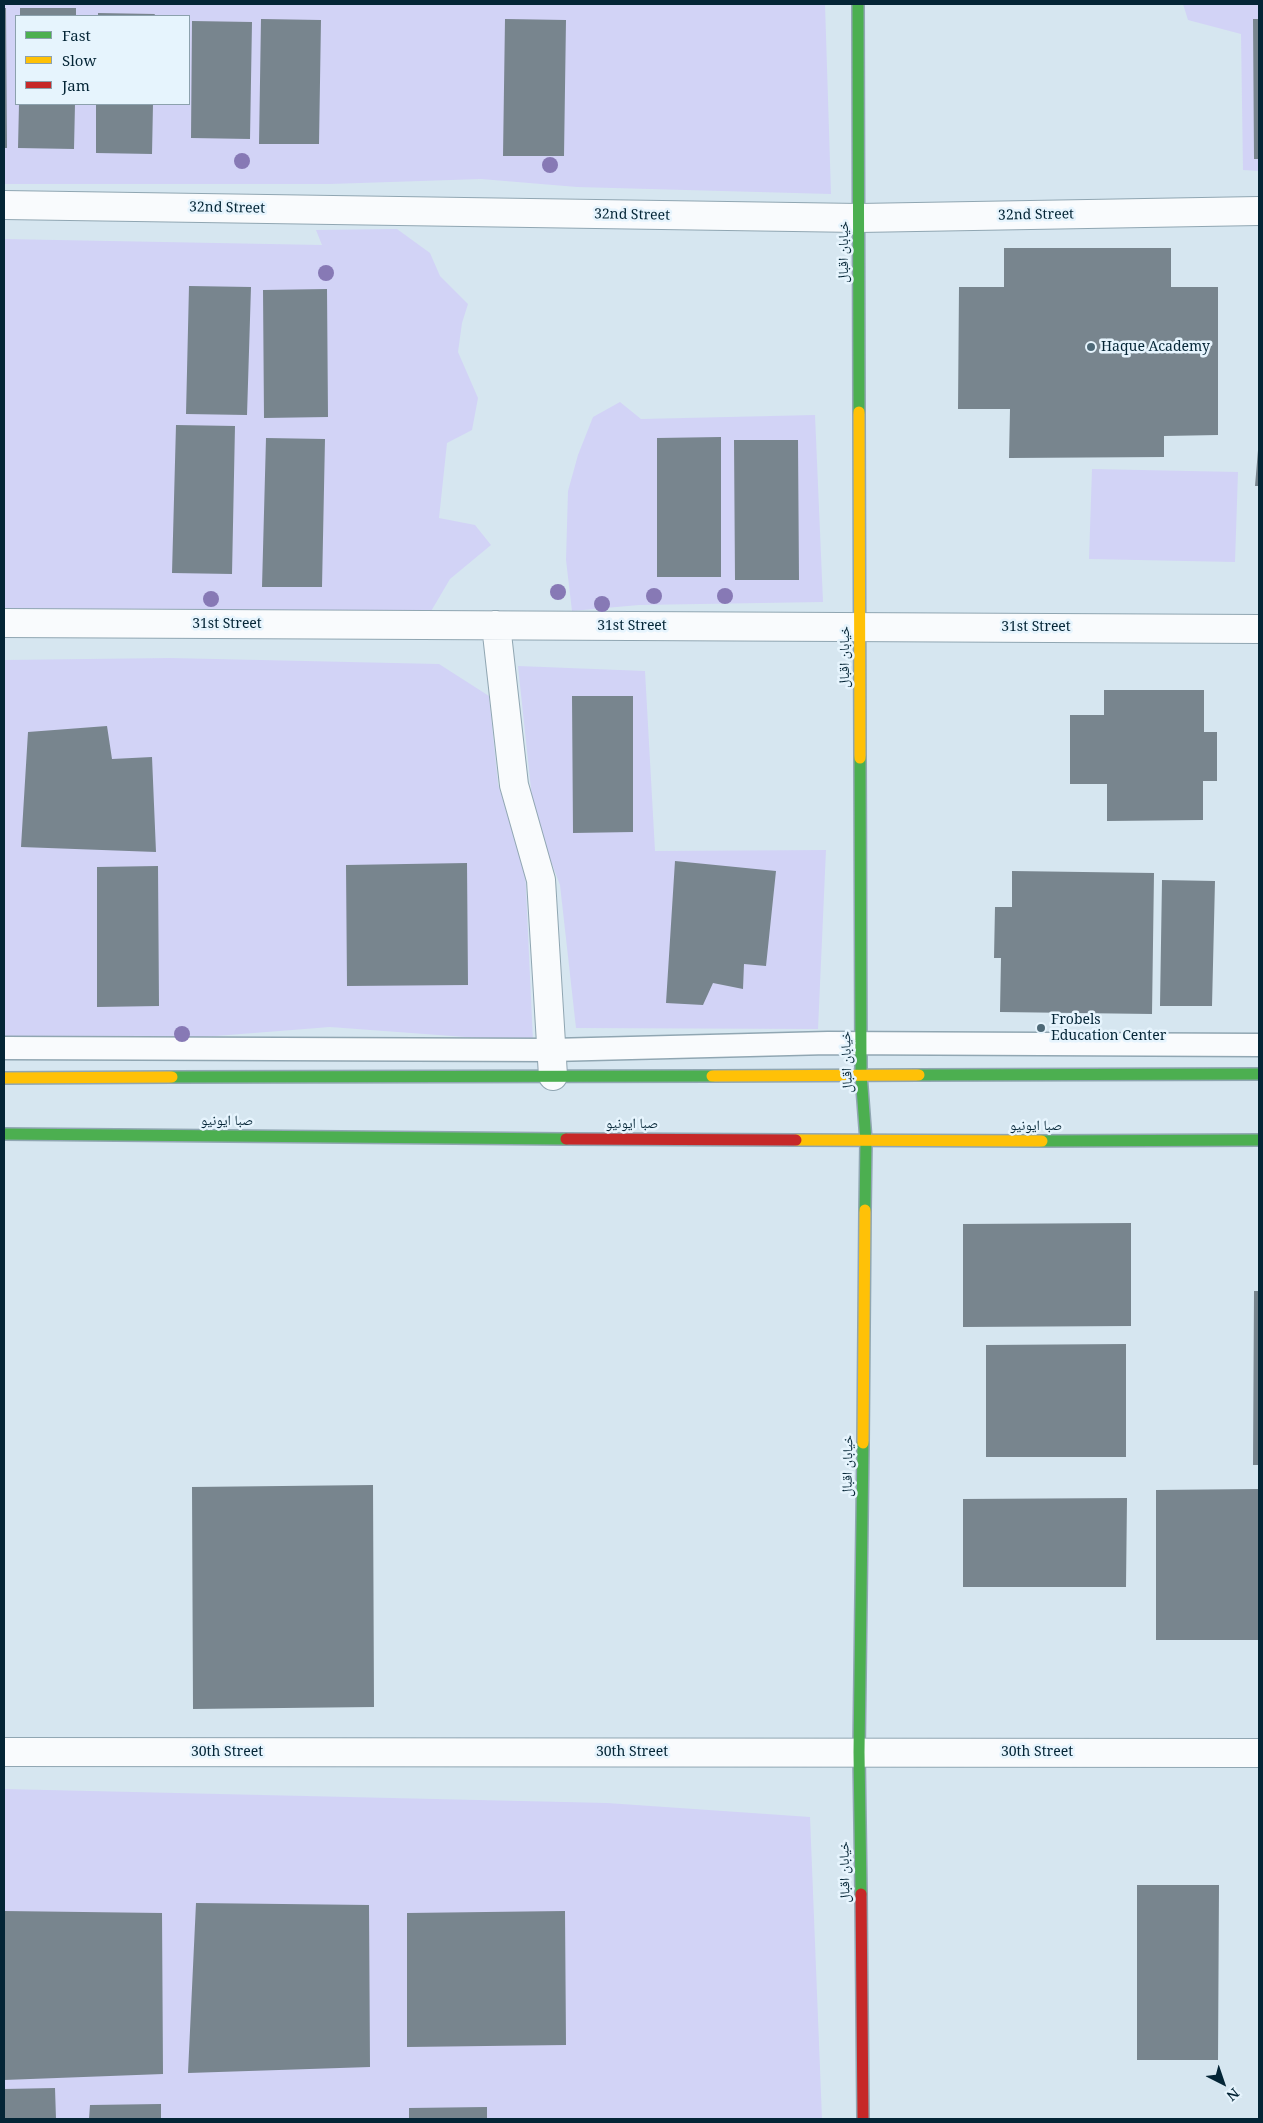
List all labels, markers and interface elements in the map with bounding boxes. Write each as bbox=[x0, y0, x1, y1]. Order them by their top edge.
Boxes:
legend bbox=[15, 15, 190, 105]
text: Fast bbox=[62, 25, 91, 45]
text: Slow bbox=[62, 50, 96, 70]
text: Jam bbox=[62, 75, 90, 95]
street label: 32nd Street bbox=[189, 199, 265, 217]
street label: 32nd Street bbox=[594, 206, 670, 224]
street label: 32nd Street bbox=[998, 206, 1074, 224]
street label: خیابان اقبال bbox=[836, 221, 852, 283]
place label: Haque Academy bbox=[1101, 339, 1210, 355]
marker: Haque Academy bbox=[1085, 341, 1097, 353]
street label: 31st Street bbox=[192, 616, 262, 632]
street label: 31st Street bbox=[597, 618, 667, 634]
street label: 31st Street bbox=[1001, 619, 1071, 635]
street label: خیابان اقبال bbox=[837, 626, 853, 688]
place label: Frobels Education Center bbox=[1051, 1012, 1166, 1044]
marker: Frobels Education Center bbox=[1035, 1022, 1047, 1034]
street label: خیابان اقبال bbox=[838, 1031, 856, 1093]
street label: صبا ایونیو bbox=[201, 1113, 253, 1129]
street label: صبا ایونیو bbox=[606, 1116, 658, 1132]
street label: صبا ایونیو bbox=[1010, 1118, 1062, 1134]
street label: خیابان اقبال bbox=[839, 1435, 857, 1497]
street label: 30th Street bbox=[191, 1744, 263, 1760]
street label: 30th Street bbox=[596, 1744, 668, 1760]
street label: 30th Street bbox=[1001, 1744, 1073, 1760]
street label: خیابان اقبال bbox=[836, 1841, 854, 1903]
north arrow bbox=[1198, 2058, 1248, 2108]
text: N bbox=[1223, 2084, 1244, 2105]

